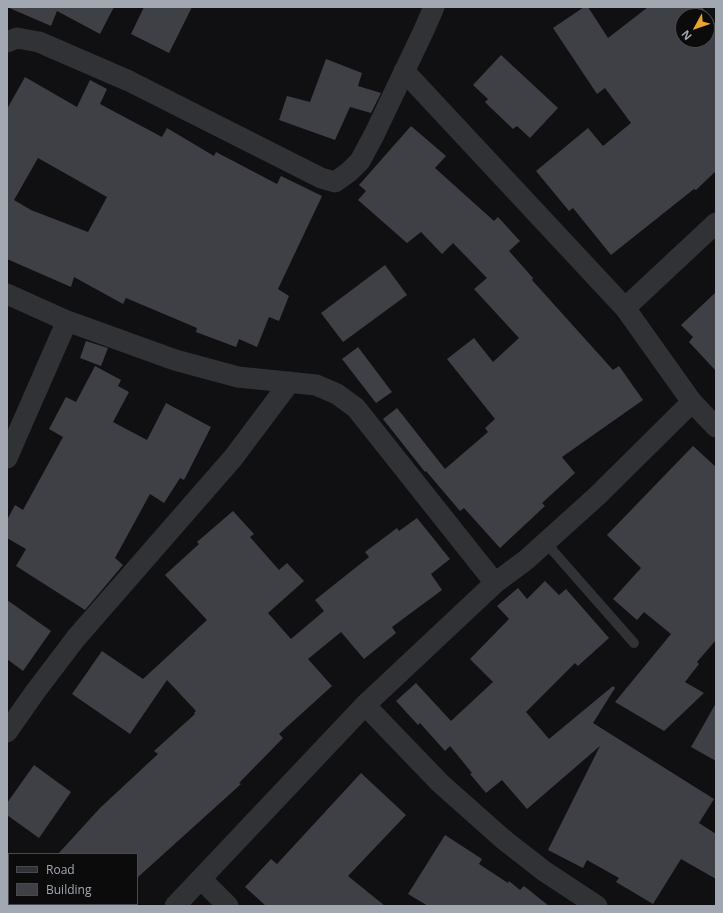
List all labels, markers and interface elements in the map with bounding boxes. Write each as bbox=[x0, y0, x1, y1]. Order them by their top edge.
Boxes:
north arrow bbox=[675, 8, 715, 48]
text: N bbox=[678, 27, 695, 44]
legend bbox=[8, 853, 138, 905]
text: Road bbox=[46, 861, 75, 878]
text: Building bbox=[46, 881, 91, 898]

